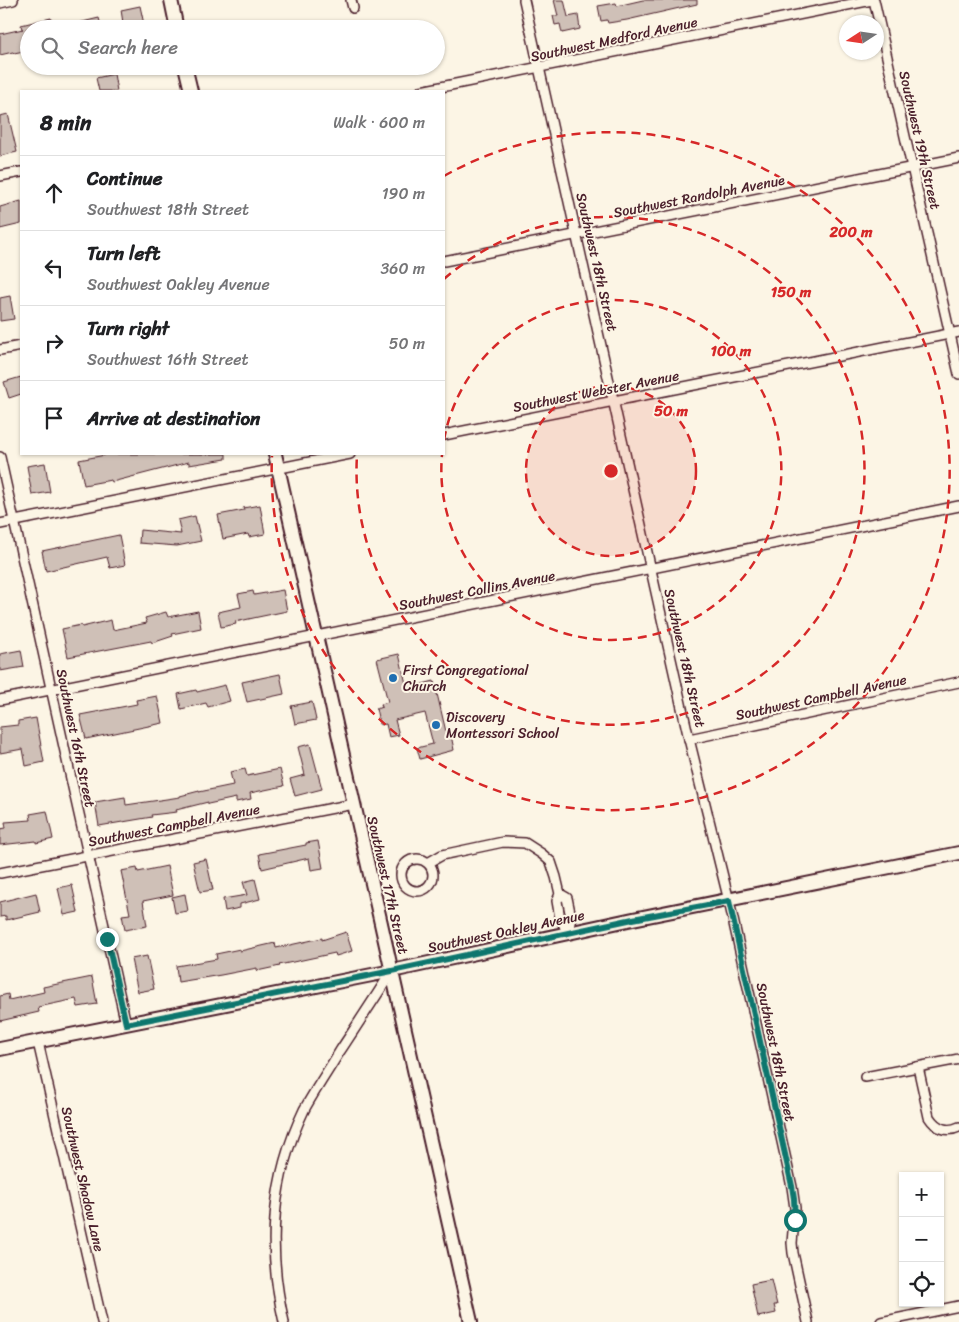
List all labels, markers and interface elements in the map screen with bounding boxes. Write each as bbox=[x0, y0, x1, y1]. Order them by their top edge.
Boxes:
street label: Southwest Medford Avenue bbox=[528, 10, 700, 69]
north arrow bbox=[839, 15, 884, 60]
search box bbox=[20, 20, 445, 75]
text: Search here bbox=[78, 31, 178, 64]
icon: search bbox=[38, 34, 66, 62]
street label: Southwest 19th Street bbox=[891, 68, 948, 212]
text: 8 min bbox=[40, 104, 91, 142]
text: Walk · 600 m bbox=[333, 108, 425, 137]
text: Continue bbox=[87, 162, 163, 195]
street label: Southwest Randolph Avenue bbox=[611, 168, 787, 225]
icon: ahead bbox=[40, 179, 68, 207]
text: 190 m bbox=[382, 179, 425, 208]
street label: Southwest 18th Street bbox=[568, 190, 625, 334]
text: Southwest 18th Street bbox=[87, 195, 249, 224]
text: 200 m bbox=[828, 219, 873, 245]
text: Turn left bbox=[87, 237, 160, 270]
icon: left bbox=[40, 254, 68, 282]
text: 360 m bbox=[381, 254, 425, 283]
text: Southwest Oakley Avenue bbox=[87, 270, 270, 299]
text: 150 m bbox=[771, 279, 812, 305]
text: Turn right bbox=[87, 312, 169, 345]
icon: right bbox=[40, 329, 68, 357]
text: 50 m bbox=[389, 329, 425, 358]
text: 100 m bbox=[711, 338, 752, 364]
text: Southwest 16th Street bbox=[87, 345, 248, 374]
street label: Southwest Webster Avenue bbox=[511, 363, 681, 420]
text: 50 m bbox=[654, 398, 689, 424]
text: Arrive at destination bbox=[87, 402, 260, 435]
icon: arrive bbox=[40, 404, 68, 432]
centre of rings bbox=[602, 462, 620, 480]
street label: Southwest Collins Avenue bbox=[397, 563, 557, 618]
street label: Southwest 18th Street bbox=[656, 586, 713, 730]
place label: First Congregational Church bbox=[403, 658, 530, 699]
street label: Southwest 16th Street bbox=[49, 666, 102, 810]
street label: Southwest Campbell Avenue bbox=[733, 667, 909, 728]
marker: First Congregational Church bbox=[387, 672, 399, 684]
place label: Discovery Montessori School bbox=[446, 705, 560, 746]
marker: Discovery Montessori School bbox=[430, 719, 442, 731]
street label: Southwest Campbell Avenue bbox=[86, 797, 262, 854]
street label: Southwest 17th Street bbox=[359, 813, 416, 957]
street label: Southwest Oakley Avenue bbox=[425, 903, 587, 960]
route end bbox=[96, 928, 119, 951]
street label: Southwest 18th Street bbox=[749, 980, 802, 1124]
street label: Southwest Shadow Lane bbox=[54, 1104, 111, 1254]
map controls bbox=[899, 1172, 944, 1307]
button: + bbox=[899, 1172, 944, 1217]
route start bbox=[784, 1209, 807, 1232]
button: − bbox=[899, 1217, 944, 1262]
button: locate bbox=[899, 1262, 944, 1307]

